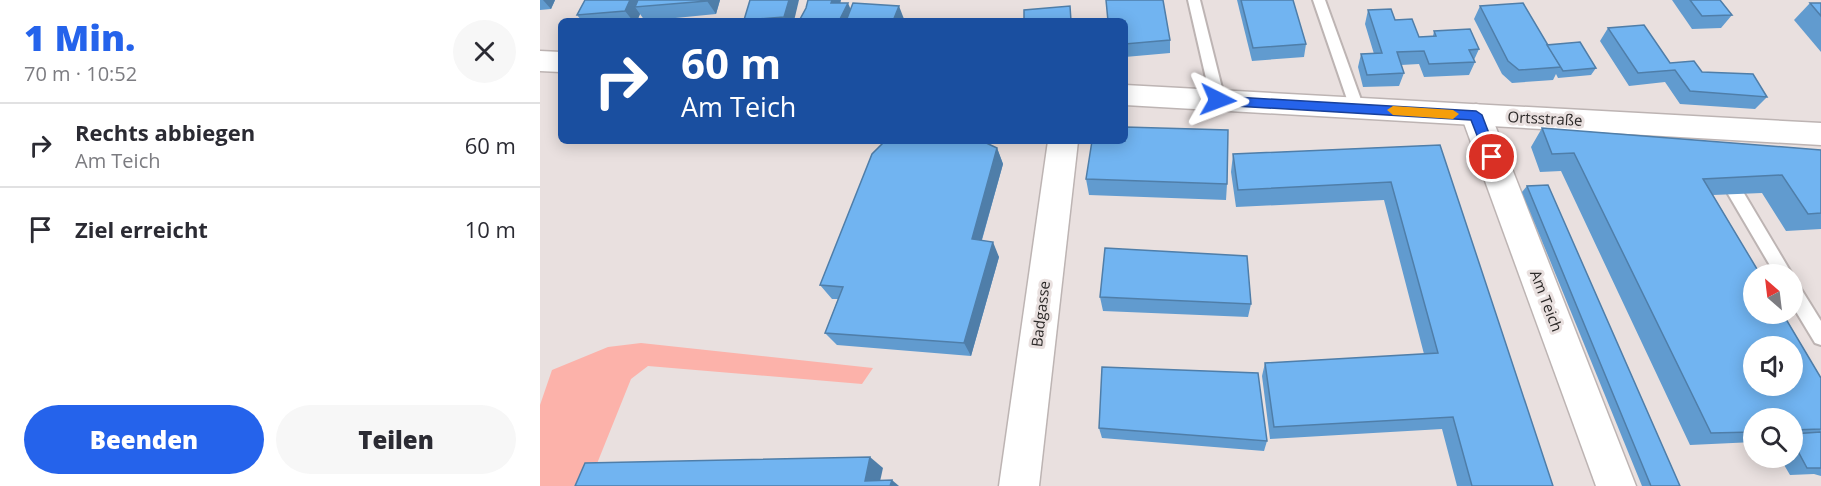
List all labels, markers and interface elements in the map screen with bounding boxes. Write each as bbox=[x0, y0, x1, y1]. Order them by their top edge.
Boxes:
text: 1 Min. bbox=[24, 13, 135, 62]
button: close bbox=[453, 20, 516, 83]
text: 60 m bbox=[681, 34, 781, 91]
icon: right bbox=[582, 42, 660, 120]
text: 70 m · 10:52 bbox=[24, 60, 137, 87]
position arrow bbox=[1186, 68, 1250, 132]
text: Am Teich bbox=[681, 88, 796, 125]
street label: Ortsstraße bbox=[1507, 106, 1583, 130]
text: Rechts abbiegen bbox=[75, 117, 255, 147]
icon: right bbox=[24, 129, 57, 162]
text: 60 m bbox=[465, 130, 516, 160]
pin bbox=[1466, 131, 1517, 182]
icon: arrive bbox=[1475, 140, 1508, 173]
text: Am Teich bbox=[75, 147, 161, 174]
icon: arrive bbox=[24, 213, 57, 246]
text: Ziel erreicht bbox=[75, 214, 208, 244]
text: 10 m bbox=[465, 214, 516, 244]
north arrow bbox=[1743, 264, 1803, 324]
map controls bbox=[1743, 264, 1803, 468]
street label: Am Teich bbox=[1526, 267, 1568, 334]
street label: Badgasse bbox=[1026, 280, 1054, 348]
button: sound bbox=[1743, 336, 1803, 396]
button: Beenden bbox=[24, 405, 264, 474]
button: Teilen bbox=[276, 405, 516, 474]
button: search bbox=[1743, 408, 1803, 468]

